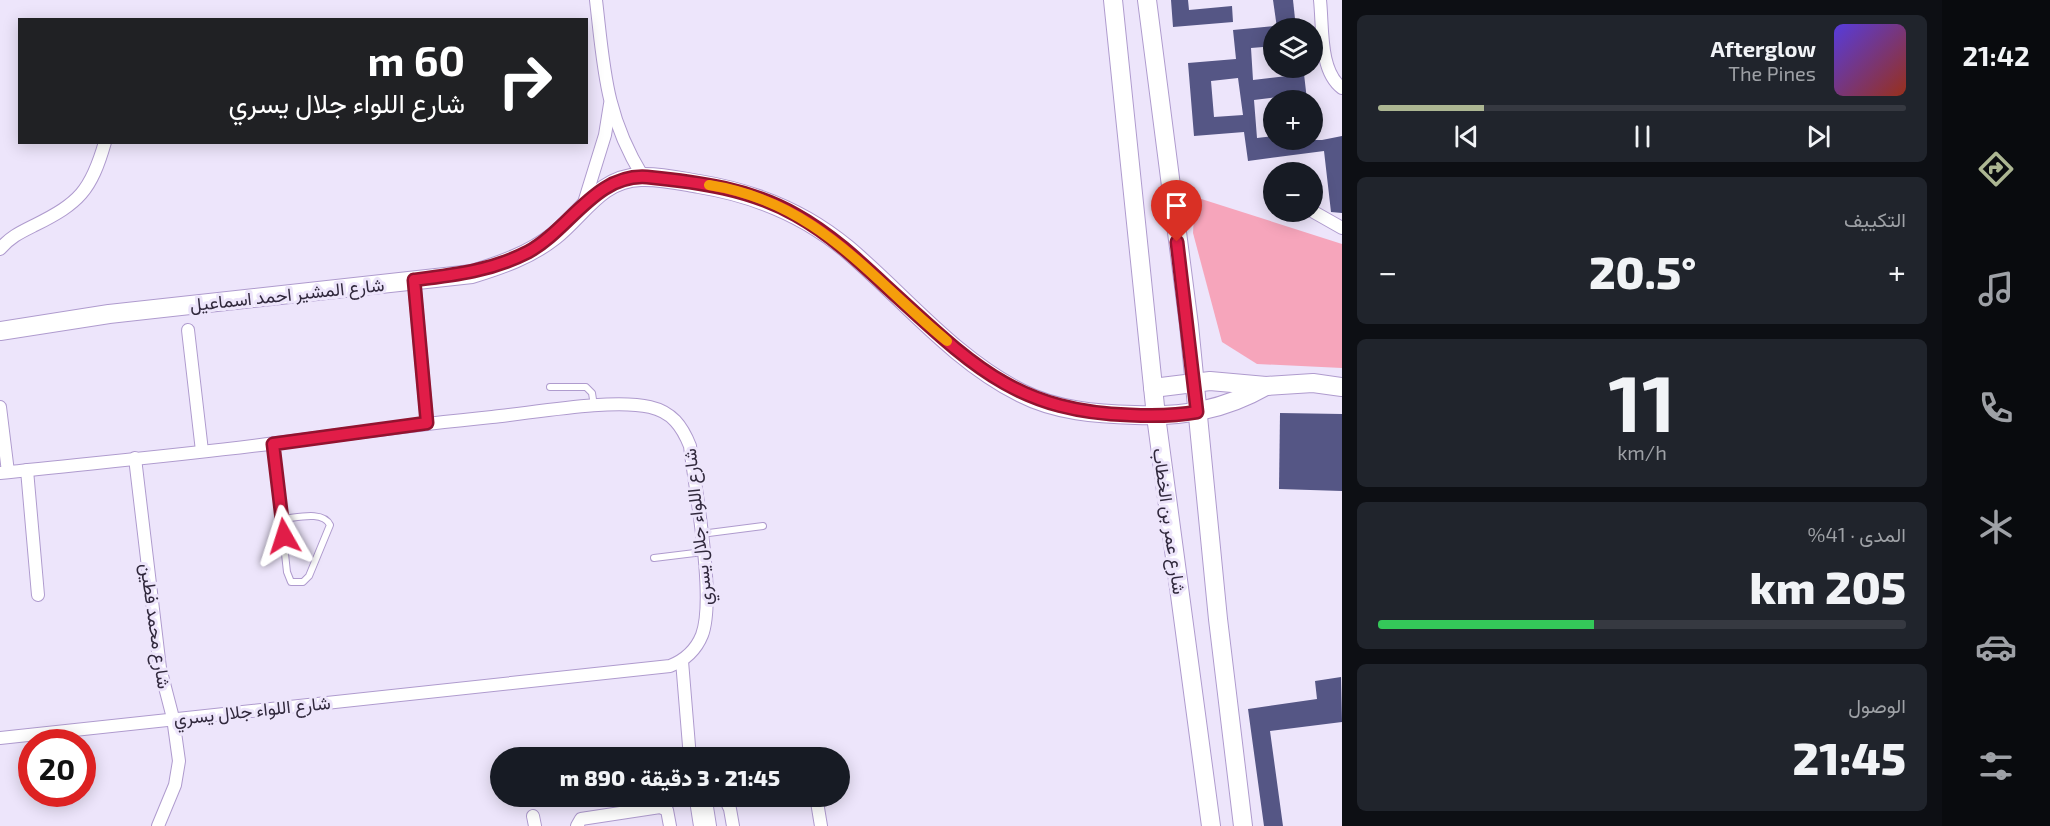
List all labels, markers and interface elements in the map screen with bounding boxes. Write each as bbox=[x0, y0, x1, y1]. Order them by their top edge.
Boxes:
map controls bbox=[1263, 18, 1323, 222]
button: layers bbox=[1263, 18, 1323, 78]
text: 60 m bbox=[368, 34, 465, 84]
text: Afterglow bbox=[1711, 35, 1816, 61]
text: 21:42 bbox=[1962, 39, 2030, 71]
icon: right bbox=[486, 42, 564, 120]
text: The Pines bbox=[1728, 61, 1816, 85]
text: شارع اللواء جلال يسري bbox=[228, 86, 465, 118]
button: + bbox=[1263, 90, 1323, 150]
icon: previous bbox=[1450, 120, 1483, 153]
icon: pause bbox=[1626, 120, 1659, 153]
icon: next bbox=[1802, 120, 1835, 153]
icon: directions bbox=[1975, 148, 2017, 190]
button: − bbox=[1263, 162, 1323, 222]
pin bbox=[1151, 180, 1202, 242]
icon: arrive bbox=[1160, 189, 1193, 222]
text: التكييف bbox=[1844, 207, 1906, 231]
text: 20.5° bbox=[1589, 244, 1696, 298]
text: − bbox=[1378, 251, 1397, 291]
text: + bbox=[1888, 251, 1906, 291]
icon: music bbox=[1975, 268, 2017, 310]
street label: شارع المشير احمد اسماعيل bbox=[189, 273, 385, 317]
text: 11 bbox=[1608, 354, 1676, 448]
icon: phone bbox=[1975, 387, 2017, 429]
text: km/h bbox=[1617, 440, 1667, 464]
street label: شارع عمر بن الخطاب bbox=[1147, 446, 1191, 596]
street label: شارع اللواء جلال يسري bbox=[678, 447, 721, 607]
position arrow bbox=[252, 504, 316, 568]
icon: climate bbox=[1975, 506, 2017, 548]
text: المدى · 41% bbox=[1808, 522, 1906, 546]
text: 205 km bbox=[1749, 559, 1906, 613]
street label: شارع محمد فطين bbox=[134, 562, 176, 690]
icon: car bbox=[1975, 626, 2017, 668]
street label: شارع اللواء جلال يسري bbox=[172, 691, 332, 734]
text: الوصول bbox=[1848, 693, 1906, 717]
speed limit sign: 20 bbox=[18, 729, 96, 807]
text: 21:45 bbox=[1793, 730, 1906, 784]
icon: filters bbox=[1975, 745, 2017, 787]
text: 21:45 · 3 دقيقة · 890 m bbox=[560, 764, 780, 790]

